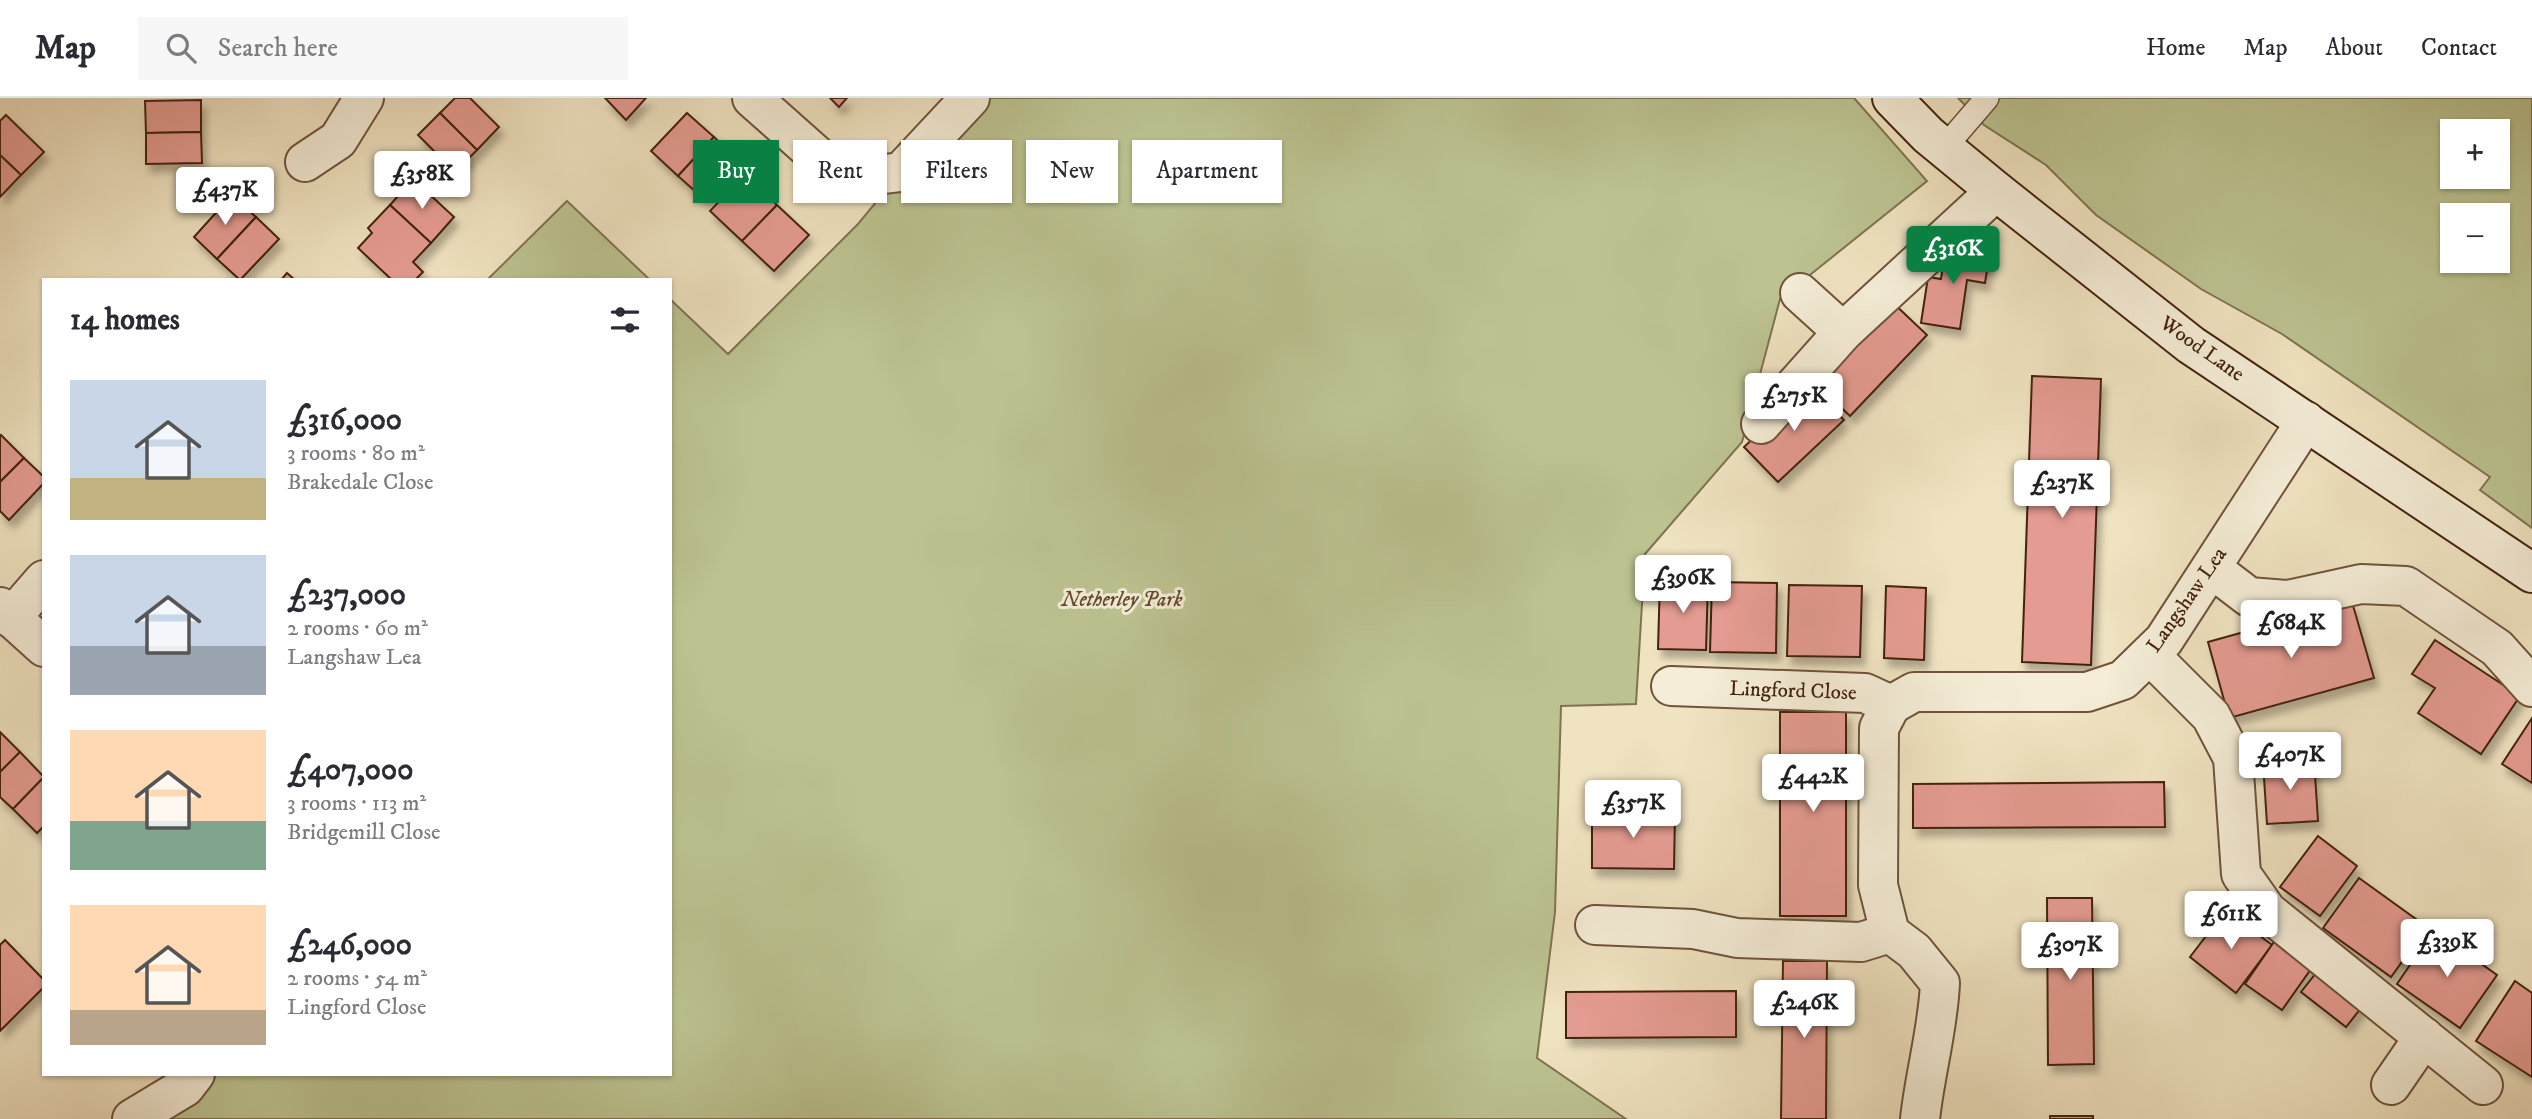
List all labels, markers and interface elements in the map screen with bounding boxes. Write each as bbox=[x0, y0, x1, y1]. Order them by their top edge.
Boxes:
search box bbox=[138, 17, 628, 80]
text: Map bbox=[35, 28, 96, 69]
icon: search bbox=[162, 29, 200, 67]
text: Search here bbox=[218, 32, 338, 65]
text: Home bbox=[2146, 33, 2205, 63]
text: Map bbox=[2243, 33, 2288, 63]
text: About bbox=[2326, 33, 2383, 63]
text: Contact bbox=[2421, 33, 2497, 63]
map controls bbox=[2440, 119, 2510, 273]
button: + bbox=[2440, 119, 2510, 189]
chip: Buy bbox=[693, 140, 779, 203]
chip: Rent bbox=[793, 140, 887, 203]
chip: Filters bbox=[901, 140, 1012, 203]
chip: New bbox=[1026, 140, 1118, 203]
chip: Apartment bbox=[1132, 140, 1282, 203]
pin: £358K bbox=[373, 152, 471, 211]
text: £358K bbox=[390, 159, 454, 188]
pin: £437K bbox=[176, 167, 274, 227]
text: £437K bbox=[192, 175, 258, 204]
button: − bbox=[2440, 203, 2510, 273]
pin: £316K bbox=[1904, 226, 2002, 286]
text: £316K bbox=[1923, 234, 1984, 263]
icon: filters bbox=[606, 301, 644, 339]
text: 14 homes bbox=[70, 302, 180, 339]
street label: Wood Lane bbox=[2154, 310, 2250, 388]
pin: £275K bbox=[1745, 374, 1843, 433]
text: £275K bbox=[1761, 381, 1827, 410]
text: £316,000 bbox=[287, 402, 402, 439]
icon: home bbox=[126, 408, 210, 492]
text: 3 rooms · 80 m² bbox=[287, 439, 425, 468]
pin: £237K bbox=[2013, 460, 2111, 520]
text: Brakedale Close bbox=[287, 468, 434, 497]
text: £237K bbox=[2030, 468, 2094, 497]
street label: Langshaw Lea bbox=[2141, 542, 2233, 658]
pin: £396K bbox=[1634, 556, 1732, 615]
text: £396K bbox=[1651, 563, 1715, 592]
text: £237,000 bbox=[287, 577, 406, 614]
icon: home bbox=[126, 583, 210, 667]
park label: Netherley Park bbox=[1061, 587, 1183, 613]
pin: £684K bbox=[2242, 601, 2340, 660]
text: £684K bbox=[2257, 608, 2325, 637]
text: 2 rooms · 60 m² bbox=[287, 614, 428, 643]
text: Langshaw Lea bbox=[287, 643, 421, 672]
street label: Lingford Close bbox=[1729, 676, 1857, 706]
pin: £407K bbox=[2241, 732, 2339, 792]
text: £407K bbox=[2255, 740, 2325, 769]
text: £407,000 bbox=[287, 752, 413, 789]
pin: £442K bbox=[1764, 754, 1862, 814]
icon: home bbox=[126, 758, 210, 842]
text: £442K bbox=[1778, 762, 1848, 791]
pin: £357K bbox=[1584, 780, 1682, 840]
text: £357K bbox=[1601, 788, 1665, 817]
text: 3 rooms · 113 m² bbox=[287, 789, 426, 818]
text: Bridgemill Close bbox=[287, 818, 441, 847]
pin: £611K bbox=[2182, 892, 2280, 951]
text: £611K bbox=[2201, 899, 2261, 928]
pin: £339K bbox=[2398, 920, 2496, 979]
pin: £307K bbox=[2021, 922, 2119, 982]
text: £246,000 bbox=[287, 927, 412, 964]
text: £339K bbox=[2417, 927, 2477, 956]
text: £307K bbox=[2037, 930, 2103, 959]
icon: home bbox=[126, 933, 210, 1017]
text: 2 rooms · 54 m² bbox=[287, 964, 427, 993]
pin: £246K bbox=[1755, 981, 1853, 1040]
text: £246K bbox=[1770, 988, 1838, 1017]
text: Lingford Close bbox=[287, 993, 426, 1022]

